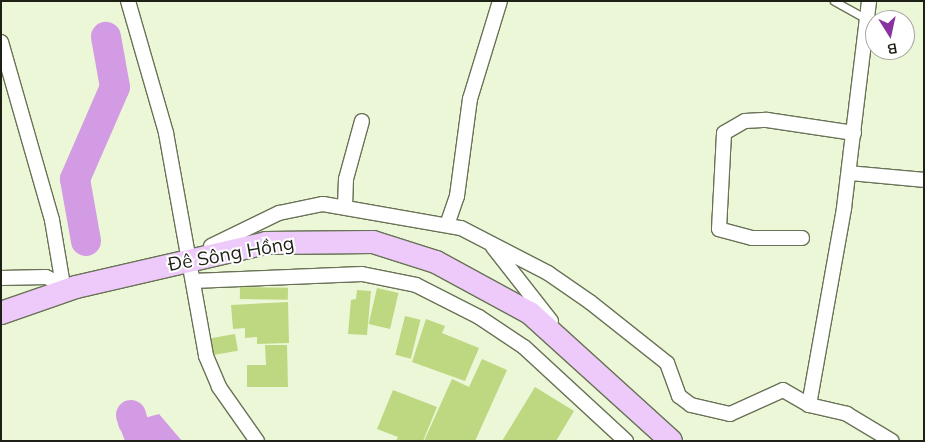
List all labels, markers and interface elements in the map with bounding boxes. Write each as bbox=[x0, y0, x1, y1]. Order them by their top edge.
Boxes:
north arrow bbox=[865, 10, 915, 60]
text: B bbox=[886, 39, 899, 58]
street label: Đê Sông Hồng bbox=[166, 232, 296, 276]

